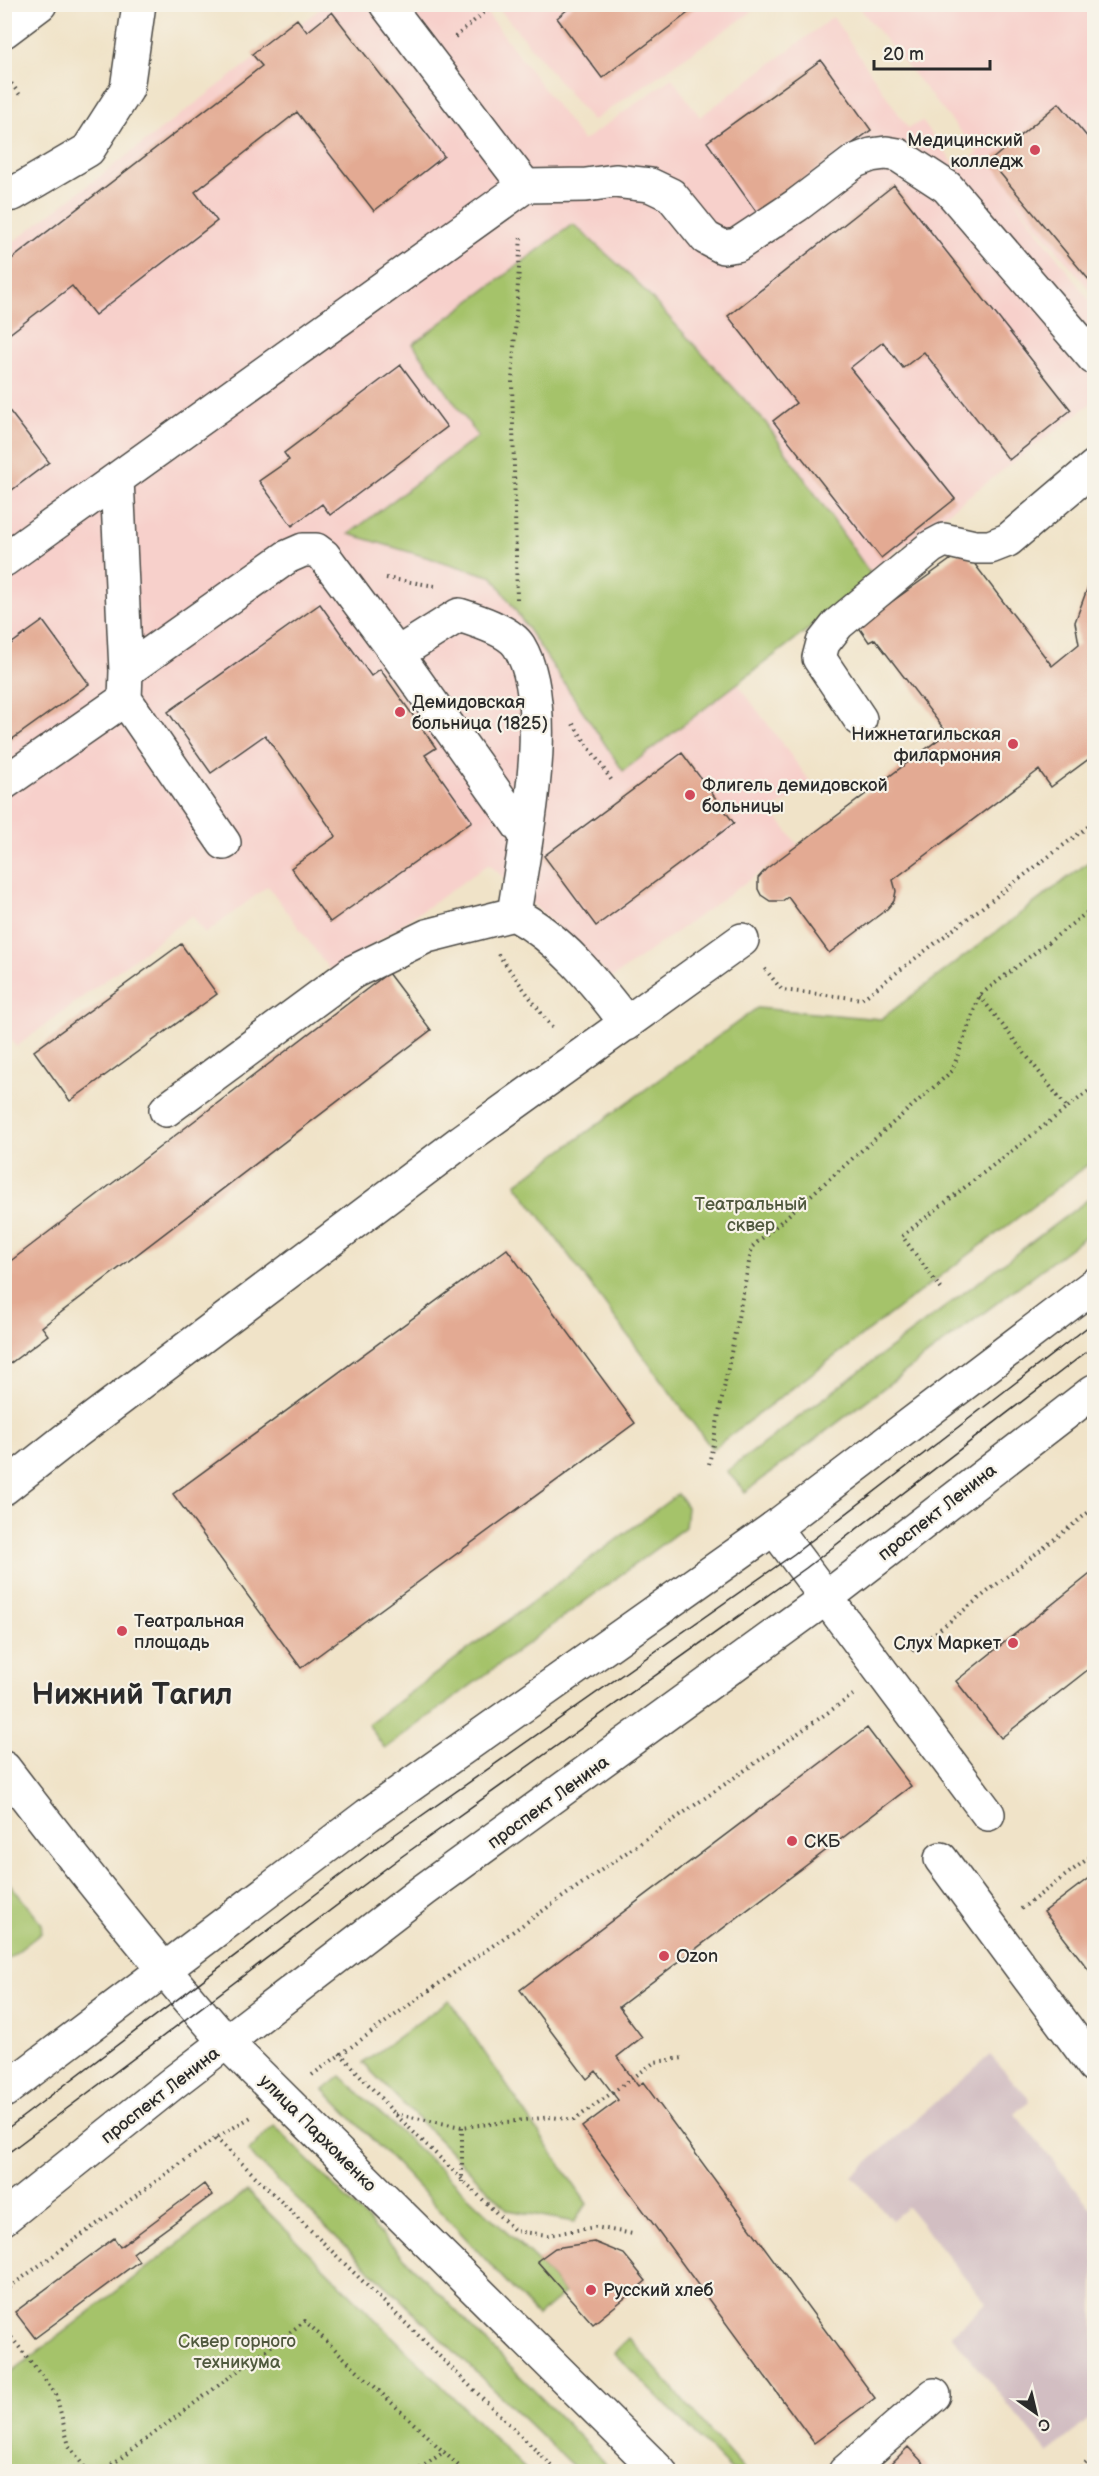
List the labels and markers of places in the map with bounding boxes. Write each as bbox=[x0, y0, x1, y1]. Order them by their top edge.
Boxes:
place label: Медицинский колледж bbox=[907, 130, 1023, 172]
marker: Медицинский колледж bbox=[1028, 143, 1042, 157]
place label: Демидовская больница (1825) bbox=[412, 692, 548, 734]
marker: Демидовская больница (1825) bbox=[393, 705, 407, 719]
place label: Нижнетагильская филармония bbox=[851, 724, 1001, 766]
marker: Нижнетагильская филармония bbox=[1006, 737, 1020, 751]
place label: Флигель демидовской больницы bbox=[702, 775, 888, 817]
marker: Флигель демидовской больницы bbox=[683, 788, 697, 802]
place label: Театральная площадь bbox=[134, 1611, 244, 1653]
marker: Театральная площадь bbox=[115, 1624, 129, 1638]
place label: Слух Маркет bbox=[893, 1633, 1002, 1654]
marker: Слух Маркет bbox=[1006, 1636, 1020, 1650]
place label: СКБ bbox=[804, 1831, 841, 1852]
marker: СКБ bbox=[785, 1834, 799, 1848]
place label: Ozon bbox=[676, 1946, 718, 1967]
marker: Ozon bbox=[657, 1949, 671, 1963]
place label: Русский хлеб bbox=[603, 2280, 713, 2301]
marker: Русский хлеб bbox=[584, 2283, 598, 2297]

